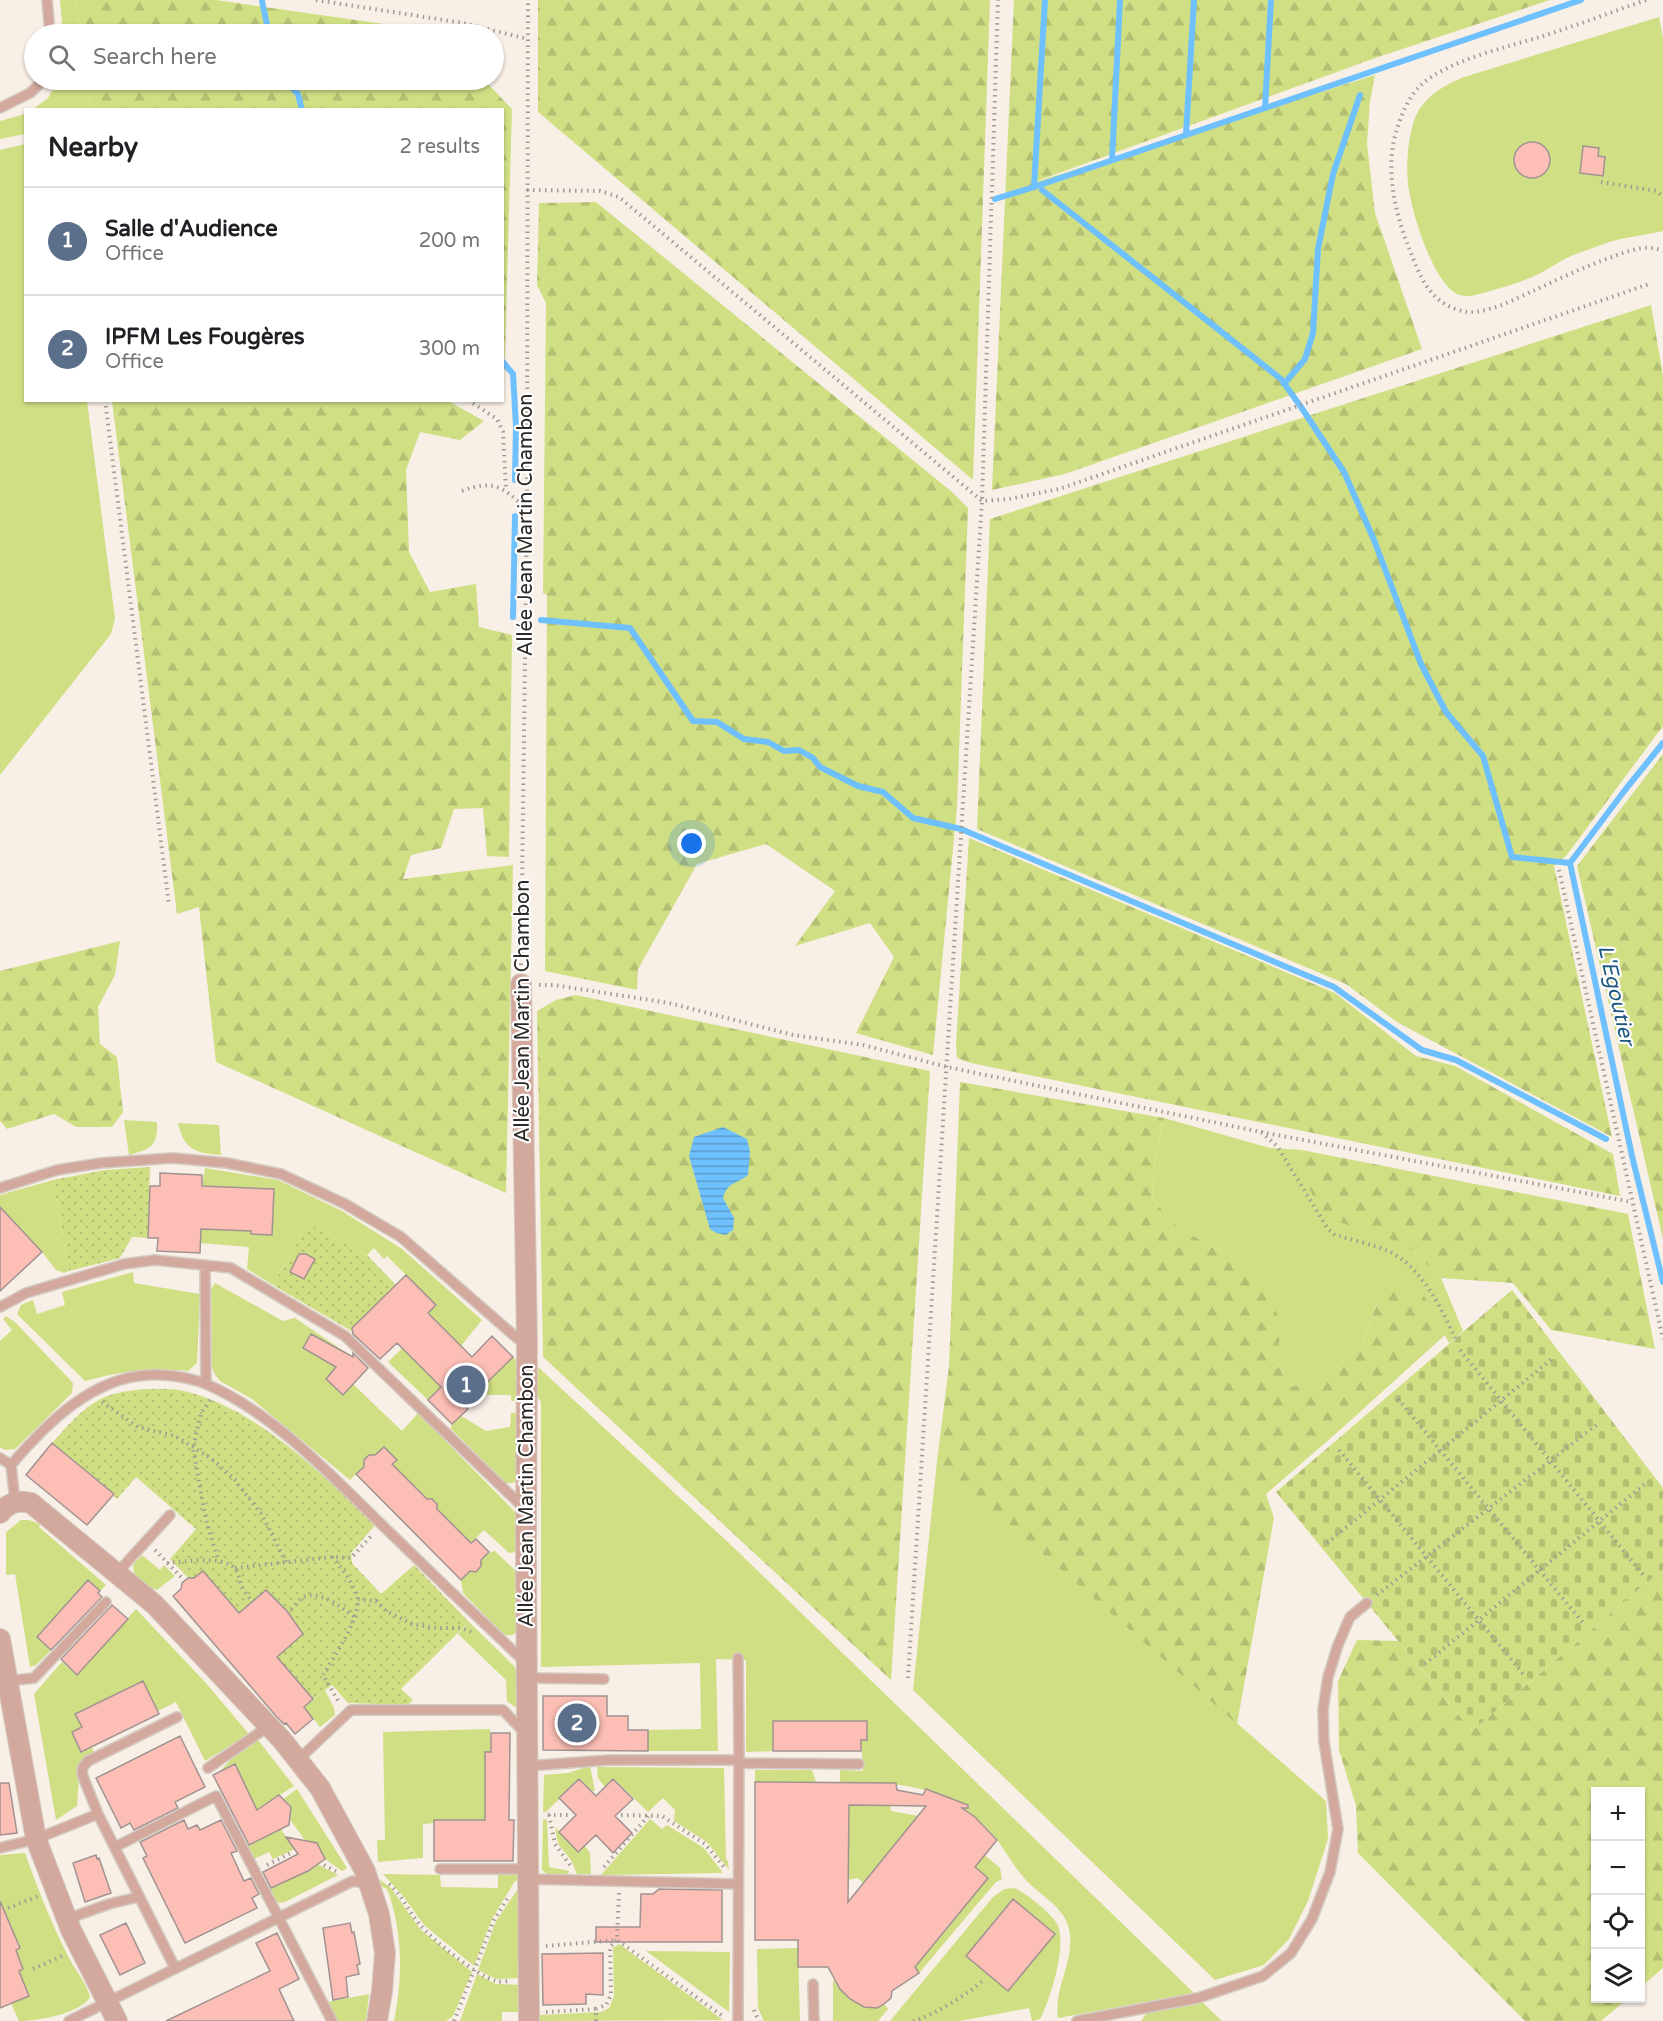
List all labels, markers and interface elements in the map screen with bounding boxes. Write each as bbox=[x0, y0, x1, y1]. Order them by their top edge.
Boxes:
search box bbox=[24, 24, 504, 90]
icon: search bbox=[45, 41, 78, 74]
text: Search here bbox=[93, 44, 217, 70]
text: Nearby bbox=[48, 132, 138, 163]
text: 2 results bbox=[400, 135, 480, 159]
text: Salle d'Audience bbox=[105, 216, 278, 242]
text: 1 bbox=[61, 229, 74, 253]
text: 200 m bbox=[419, 229, 480, 253]
text: Office bbox=[105, 242, 164, 266]
text: IPFM Les Fougères bbox=[105, 324, 305, 350]
text: 2 bbox=[61, 337, 74, 361]
text: 300 m bbox=[419, 337, 480, 361]
text: Office bbox=[105, 350, 164, 374]
street label: Allée Jean Martin Chambon bbox=[514, 394, 538, 656]
your location bbox=[677, 829, 706, 858]
street label: Allée Jean Martin Chambon bbox=[511, 880, 535, 1142]
water label: L'Egoutier bbox=[1592, 943, 1640, 1050]
pin: 1 bbox=[446, 1362, 486, 1408]
street label: Allée Jean Martin Chambon bbox=[515, 1365, 539, 1627]
pin: 2 bbox=[558, 1700, 596, 1746]
map controls bbox=[1591, 1787, 1645, 2003]
button: + bbox=[1591, 1787, 1645, 1841]
button: − bbox=[1591, 1841, 1645, 1895]
button: locate bbox=[1591, 1895, 1645, 1949]
button: layers bbox=[1591, 1949, 1645, 2003]

